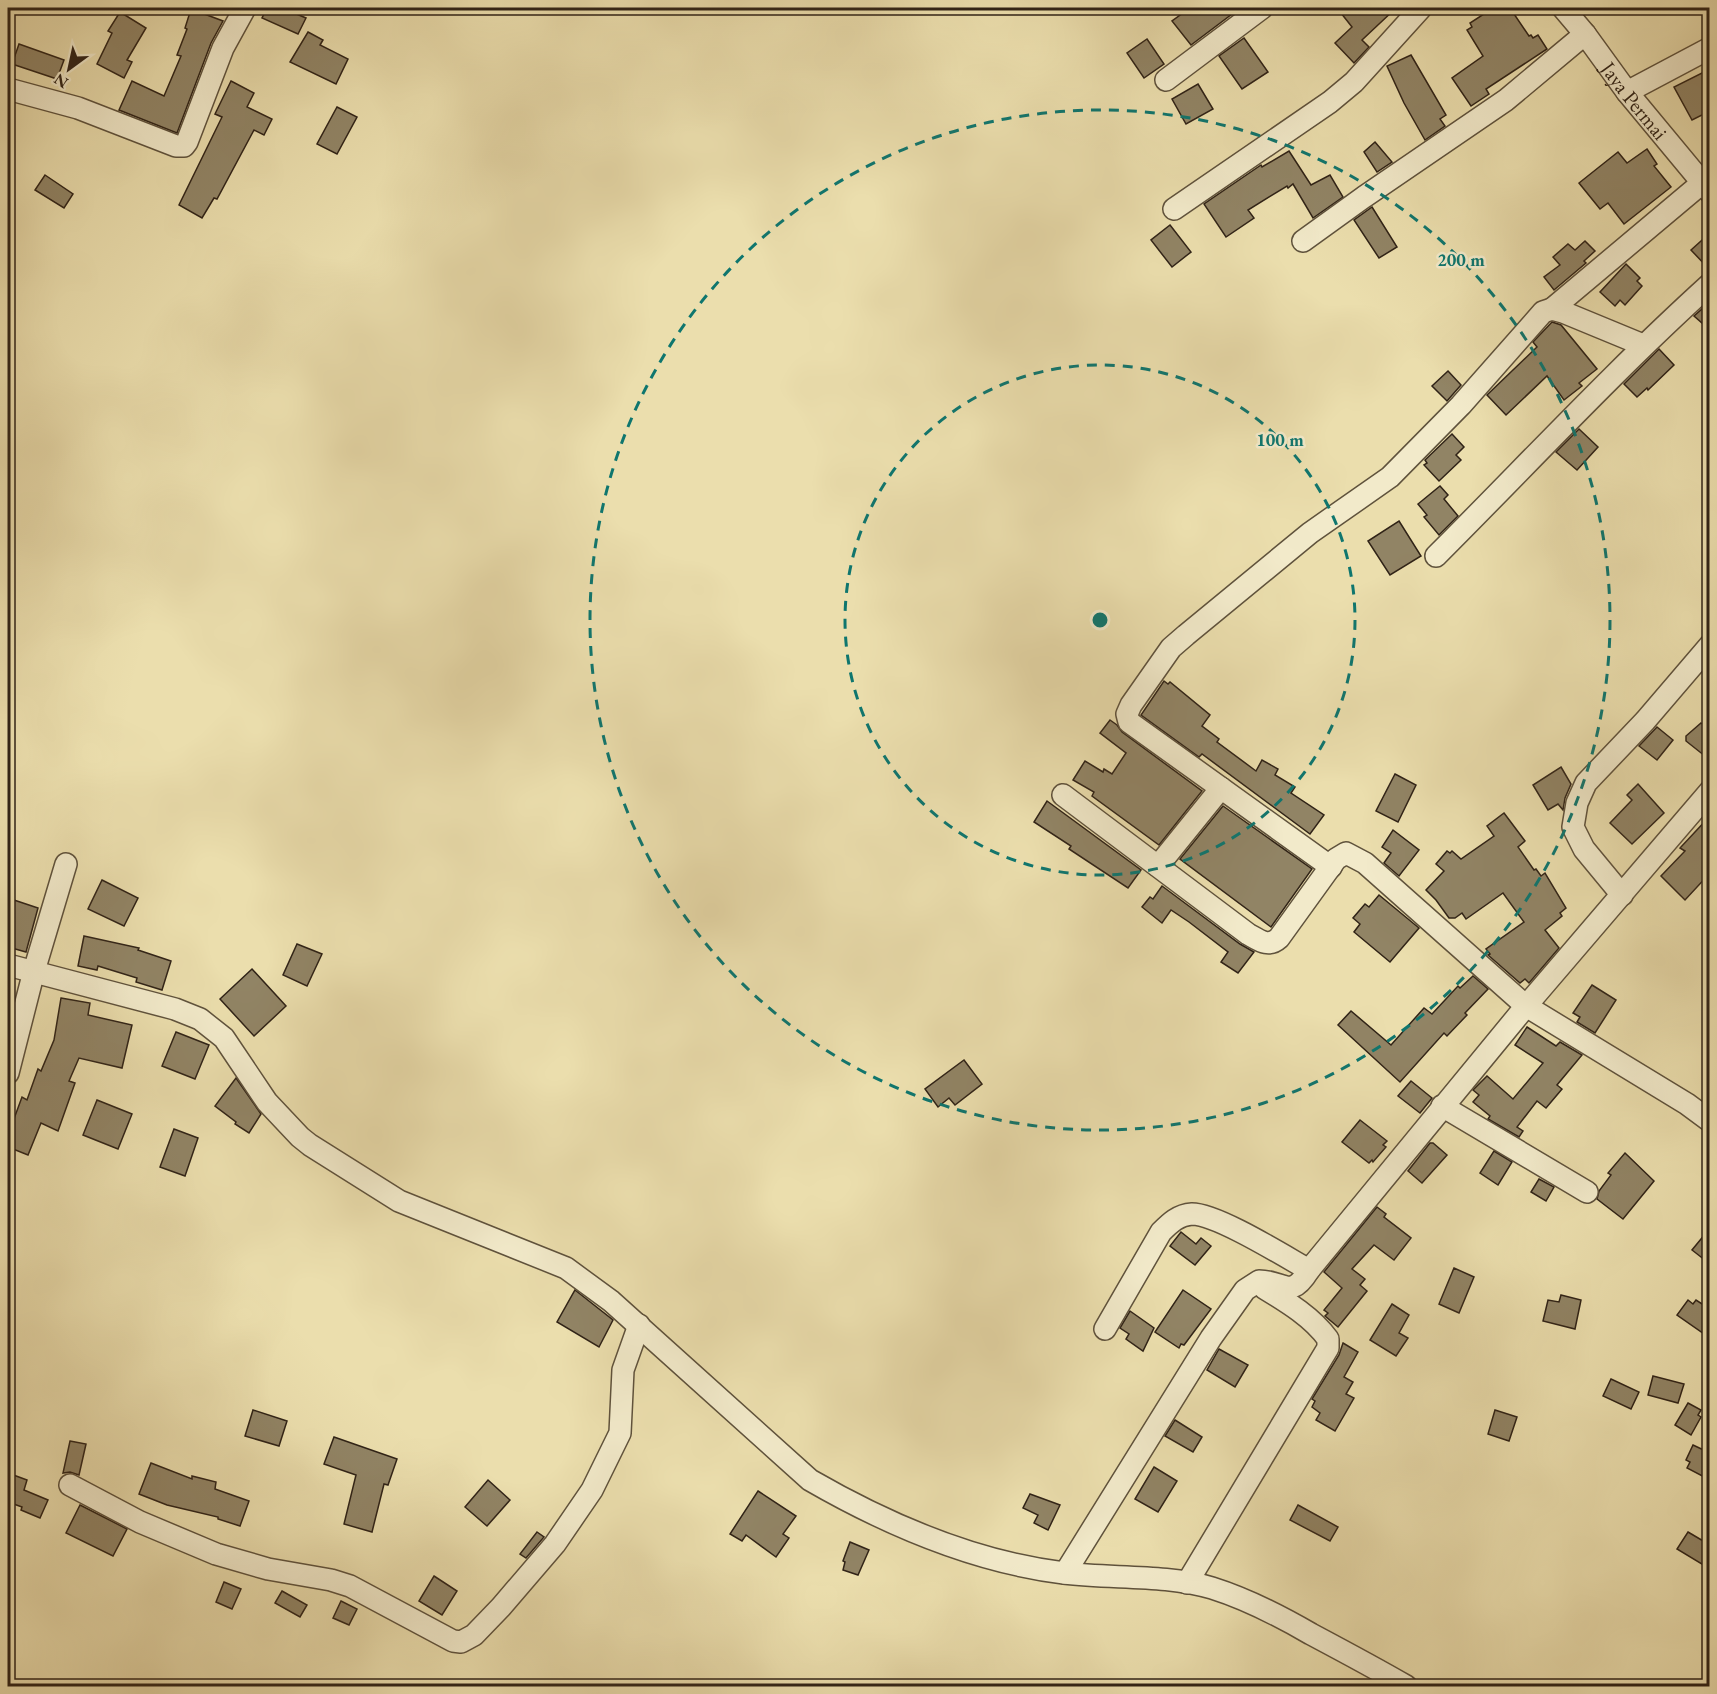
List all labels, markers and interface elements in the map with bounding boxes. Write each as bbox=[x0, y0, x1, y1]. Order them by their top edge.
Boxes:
north arrow bbox=[39, 39, 99, 99]
street label: Jaya Permai bbox=[1594, 54, 1674, 145]
text: N bbox=[50, 69, 72, 93]
text: 200 m bbox=[1437, 248, 1485, 271]
text: 100 m bbox=[1256, 428, 1304, 451]
centre of rings bbox=[1090, 610, 1110, 630]

